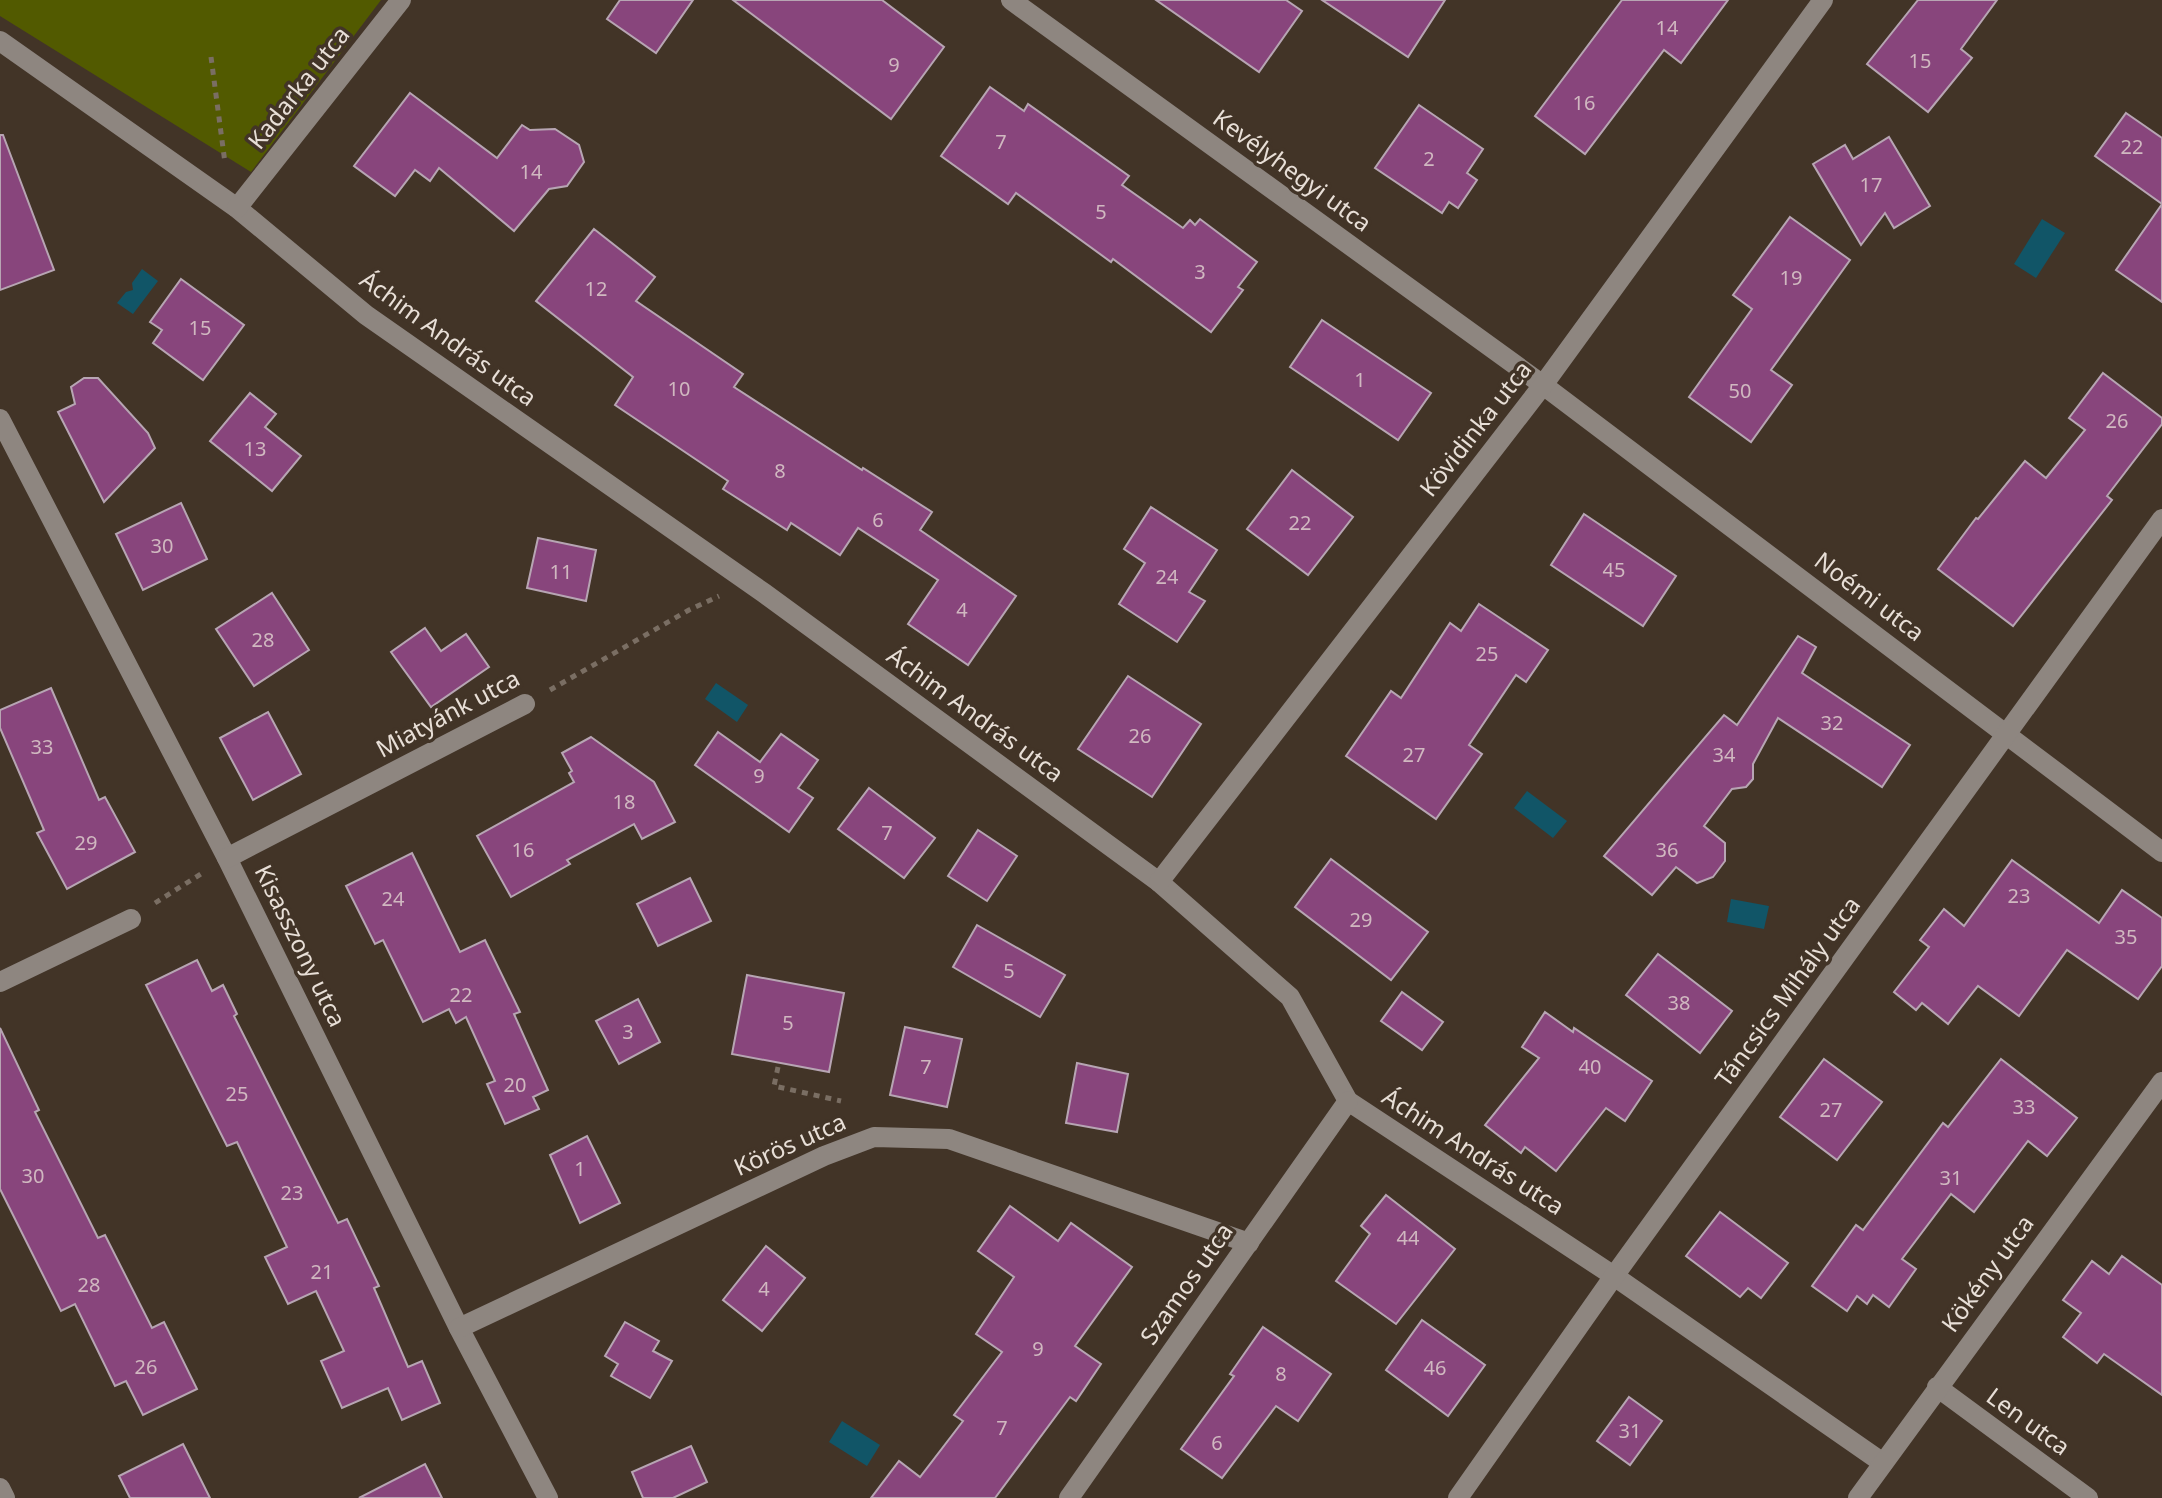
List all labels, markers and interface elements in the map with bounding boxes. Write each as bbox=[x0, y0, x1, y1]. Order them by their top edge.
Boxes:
house number: 14 bbox=[1656, 14, 1679, 41]
street label: Kadarka utca bbox=[239, 19, 356, 155]
house number: 15 bbox=[1909, 47, 1931, 74]
house number: 9 bbox=[888, 51, 900, 78]
house number: 16 bbox=[1573, 89, 1595, 116]
street label: Kevélyhegyi utca bbox=[1207, 101, 1379, 238]
house number: 7 bbox=[995, 128, 1007, 155]
house number: 22 bbox=[2121, 133, 2143, 160]
house number: 2 bbox=[1423, 145, 1435, 172]
house number: 14 bbox=[520, 158, 543, 185]
house number: 17 bbox=[1860, 171, 1882, 198]
house number: 5 bbox=[1095, 198, 1107, 225]
house number: 3 bbox=[1194, 258, 1206, 285]
street label: Áchim András utca bbox=[354, 263, 544, 413]
house number: 19 bbox=[1780, 264, 1802, 291]
house number: 12 bbox=[585, 275, 607, 302]
house number: 15 bbox=[189, 314, 211, 341]
street label: Kövidinka utca bbox=[1411, 353, 1538, 503]
house number: 1 bbox=[1354, 366, 1366, 393]
house number: 10 bbox=[668, 375, 690, 402]
house number: 50 bbox=[1729, 377, 1751, 404]
house number: 26 bbox=[2106, 407, 2128, 434]
house number: 13 bbox=[244, 435, 266, 462]
house number: 8 bbox=[774, 457, 786, 484]
house number: 6 bbox=[872, 506, 884, 533]
house number: 22 bbox=[1289, 509, 1311, 536]
house number: 30 bbox=[151, 532, 173, 559]
street label: Noémi utca bbox=[1808, 544, 1932, 648]
house number: 45 bbox=[1603, 556, 1625, 583]
house number: 11 bbox=[550, 558, 572, 585]
house number: 24 bbox=[1156, 563, 1179, 590]
house number: 4 bbox=[956, 596, 968, 623]
house number: 28 bbox=[252, 626, 274, 653]
street label: Áchim András utca bbox=[881, 639, 1071, 789]
house number: 25 bbox=[1476, 640, 1498, 667]
street label: Miatyánk utca bbox=[370, 661, 525, 764]
house number: 32 bbox=[1821, 709, 1843, 736]
house number: 26 bbox=[1129, 722, 1151, 749]
house number: 33 bbox=[31, 733, 53, 760]
house number: 27 bbox=[1403, 741, 1425, 768]
house number: 34 bbox=[1713, 741, 1736, 768]
house number: 9 bbox=[753, 762, 765, 789]
house number: 18 bbox=[613, 788, 635, 815]
house number: 7 bbox=[881, 819, 893, 846]
house number: 29 bbox=[75, 829, 97, 856]
house number: 16 bbox=[512, 836, 534, 863]
house number: 36 bbox=[1656, 836, 1678, 863]
street label: Kisasszony utca bbox=[248, 859, 355, 1032]
house number: 23 bbox=[2008, 882, 2030, 909]
house number: 24 bbox=[382, 885, 405, 912]
street label: Táncsics Mihály utca bbox=[1707, 889, 1867, 1093]
house number: 29 bbox=[1350, 906, 1372, 933]
house number: 35 bbox=[2115, 923, 2137, 950]
house number: 5 bbox=[1003, 957, 1015, 984]
house number: 22 bbox=[450, 981, 472, 1008]
house number: 38 bbox=[1668, 989, 1690, 1016]
house number: 5 bbox=[782, 1009, 794, 1036]
house number: 3 bbox=[622, 1018, 634, 1045]
house number: 7 bbox=[920, 1053, 932, 1080]
house number: 40 bbox=[1579, 1053, 1601, 1080]
house number: 20 bbox=[504, 1071, 526, 1098]
house number: 25 bbox=[226, 1080, 248, 1107]
street label: Áchim András utca bbox=[1377, 1080, 1571, 1222]
house number: 33 bbox=[2013, 1093, 2035, 1120]
house number: 27 bbox=[1820, 1096, 1842, 1123]
street label: Körös utca bbox=[728, 1104, 851, 1183]
house number: 1 bbox=[574, 1155, 586, 1182]
house number: 30 bbox=[22, 1162, 44, 1189]
house number: 31 bbox=[1940, 1164, 1962, 1191]
house number: 23 bbox=[281, 1179, 303, 1206]
street label: Kökény utca bbox=[1933, 1208, 2041, 1338]
street label: Szamos utca bbox=[1132, 1216, 1240, 1350]
house number: 44 bbox=[1397, 1224, 1420, 1251]
house number: 21 bbox=[311, 1258, 333, 1285]
house number: 28 bbox=[78, 1271, 100, 1298]
house number: 4 bbox=[758, 1275, 770, 1302]
house number: 9 bbox=[1032, 1335, 1044, 1362]
house number: 26 bbox=[135, 1353, 157, 1380]
house number: 46 bbox=[1424, 1354, 1446, 1381]
house number: 8 bbox=[1275, 1360, 1287, 1387]
street label: Len utca bbox=[1980, 1379, 2077, 1462]
house number: 7 bbox=[996, 1414, 1008, 1441]
house number: 31 bbox=[1619, 1417, 1641, 1444]
house number: 6 bbox=[1211, 1429, 1223, 1456]

